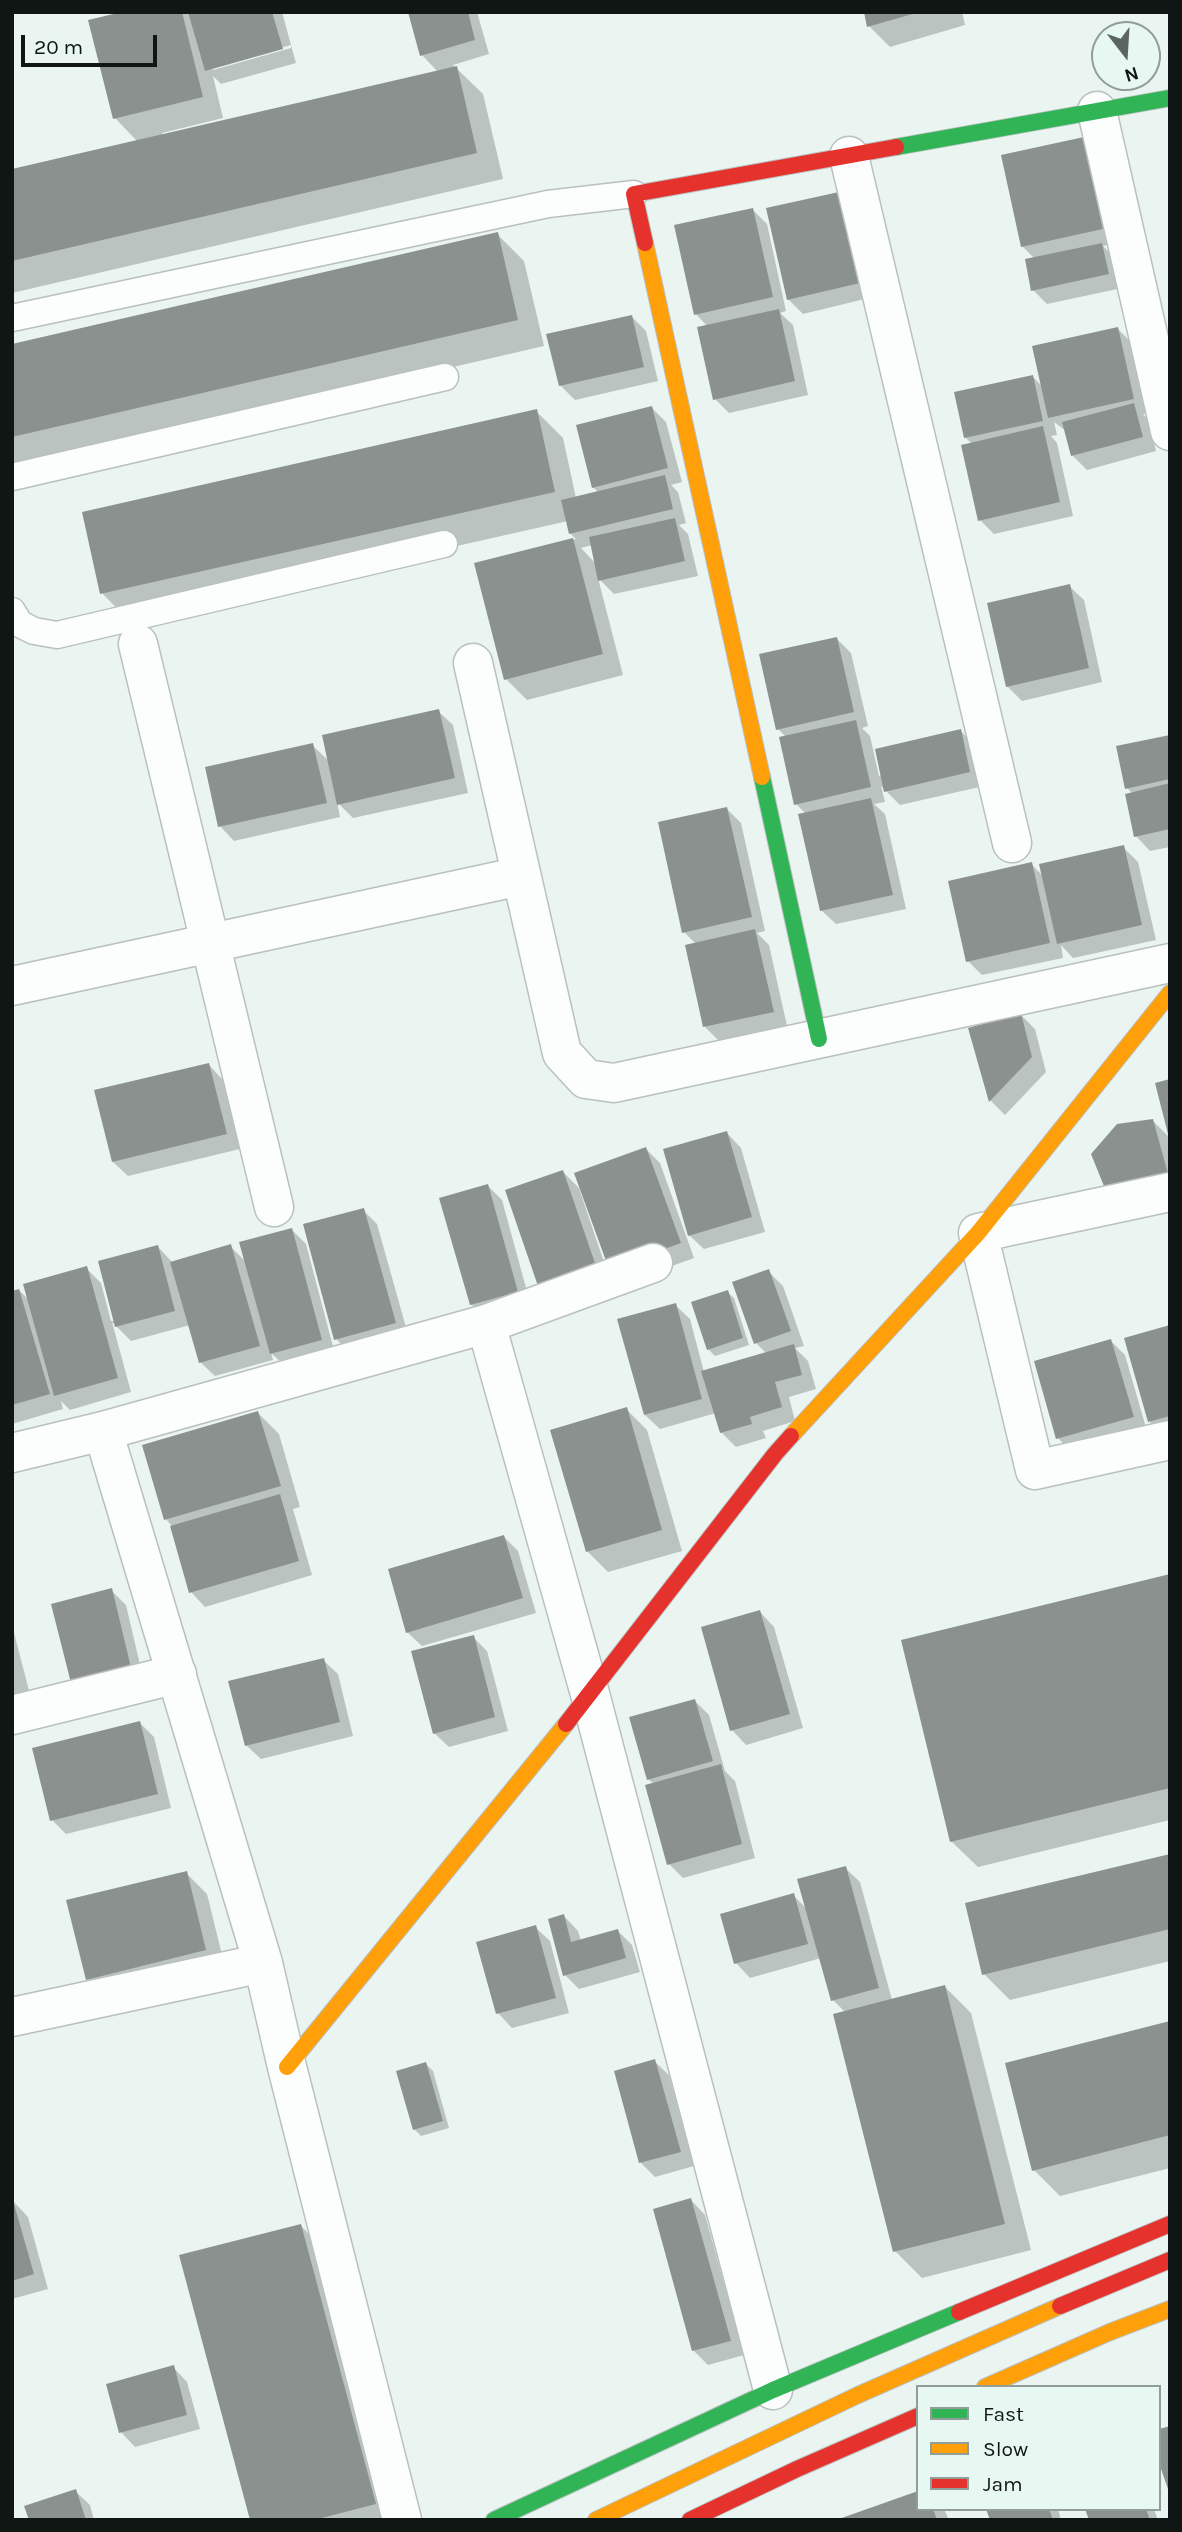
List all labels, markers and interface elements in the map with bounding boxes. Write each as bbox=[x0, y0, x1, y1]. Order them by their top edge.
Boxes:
scale bar bbox=[24, 21, 161, 65]
north arrow bbox=[1091, 21, 1161, 91]
text: 20 m bbox=[34, 35, 83, 59]
text: N bbox=[1122, 62, 1141, 87]
legend bbox=[916, 2385, 1161, 2511]
text: Fast bbox=[983, 2402, 1024, 2426]
text: Slow bbox=[983, 2437, 1028, 2461]
text: Jam bbox=[983, 2472, 1023, 2496]

